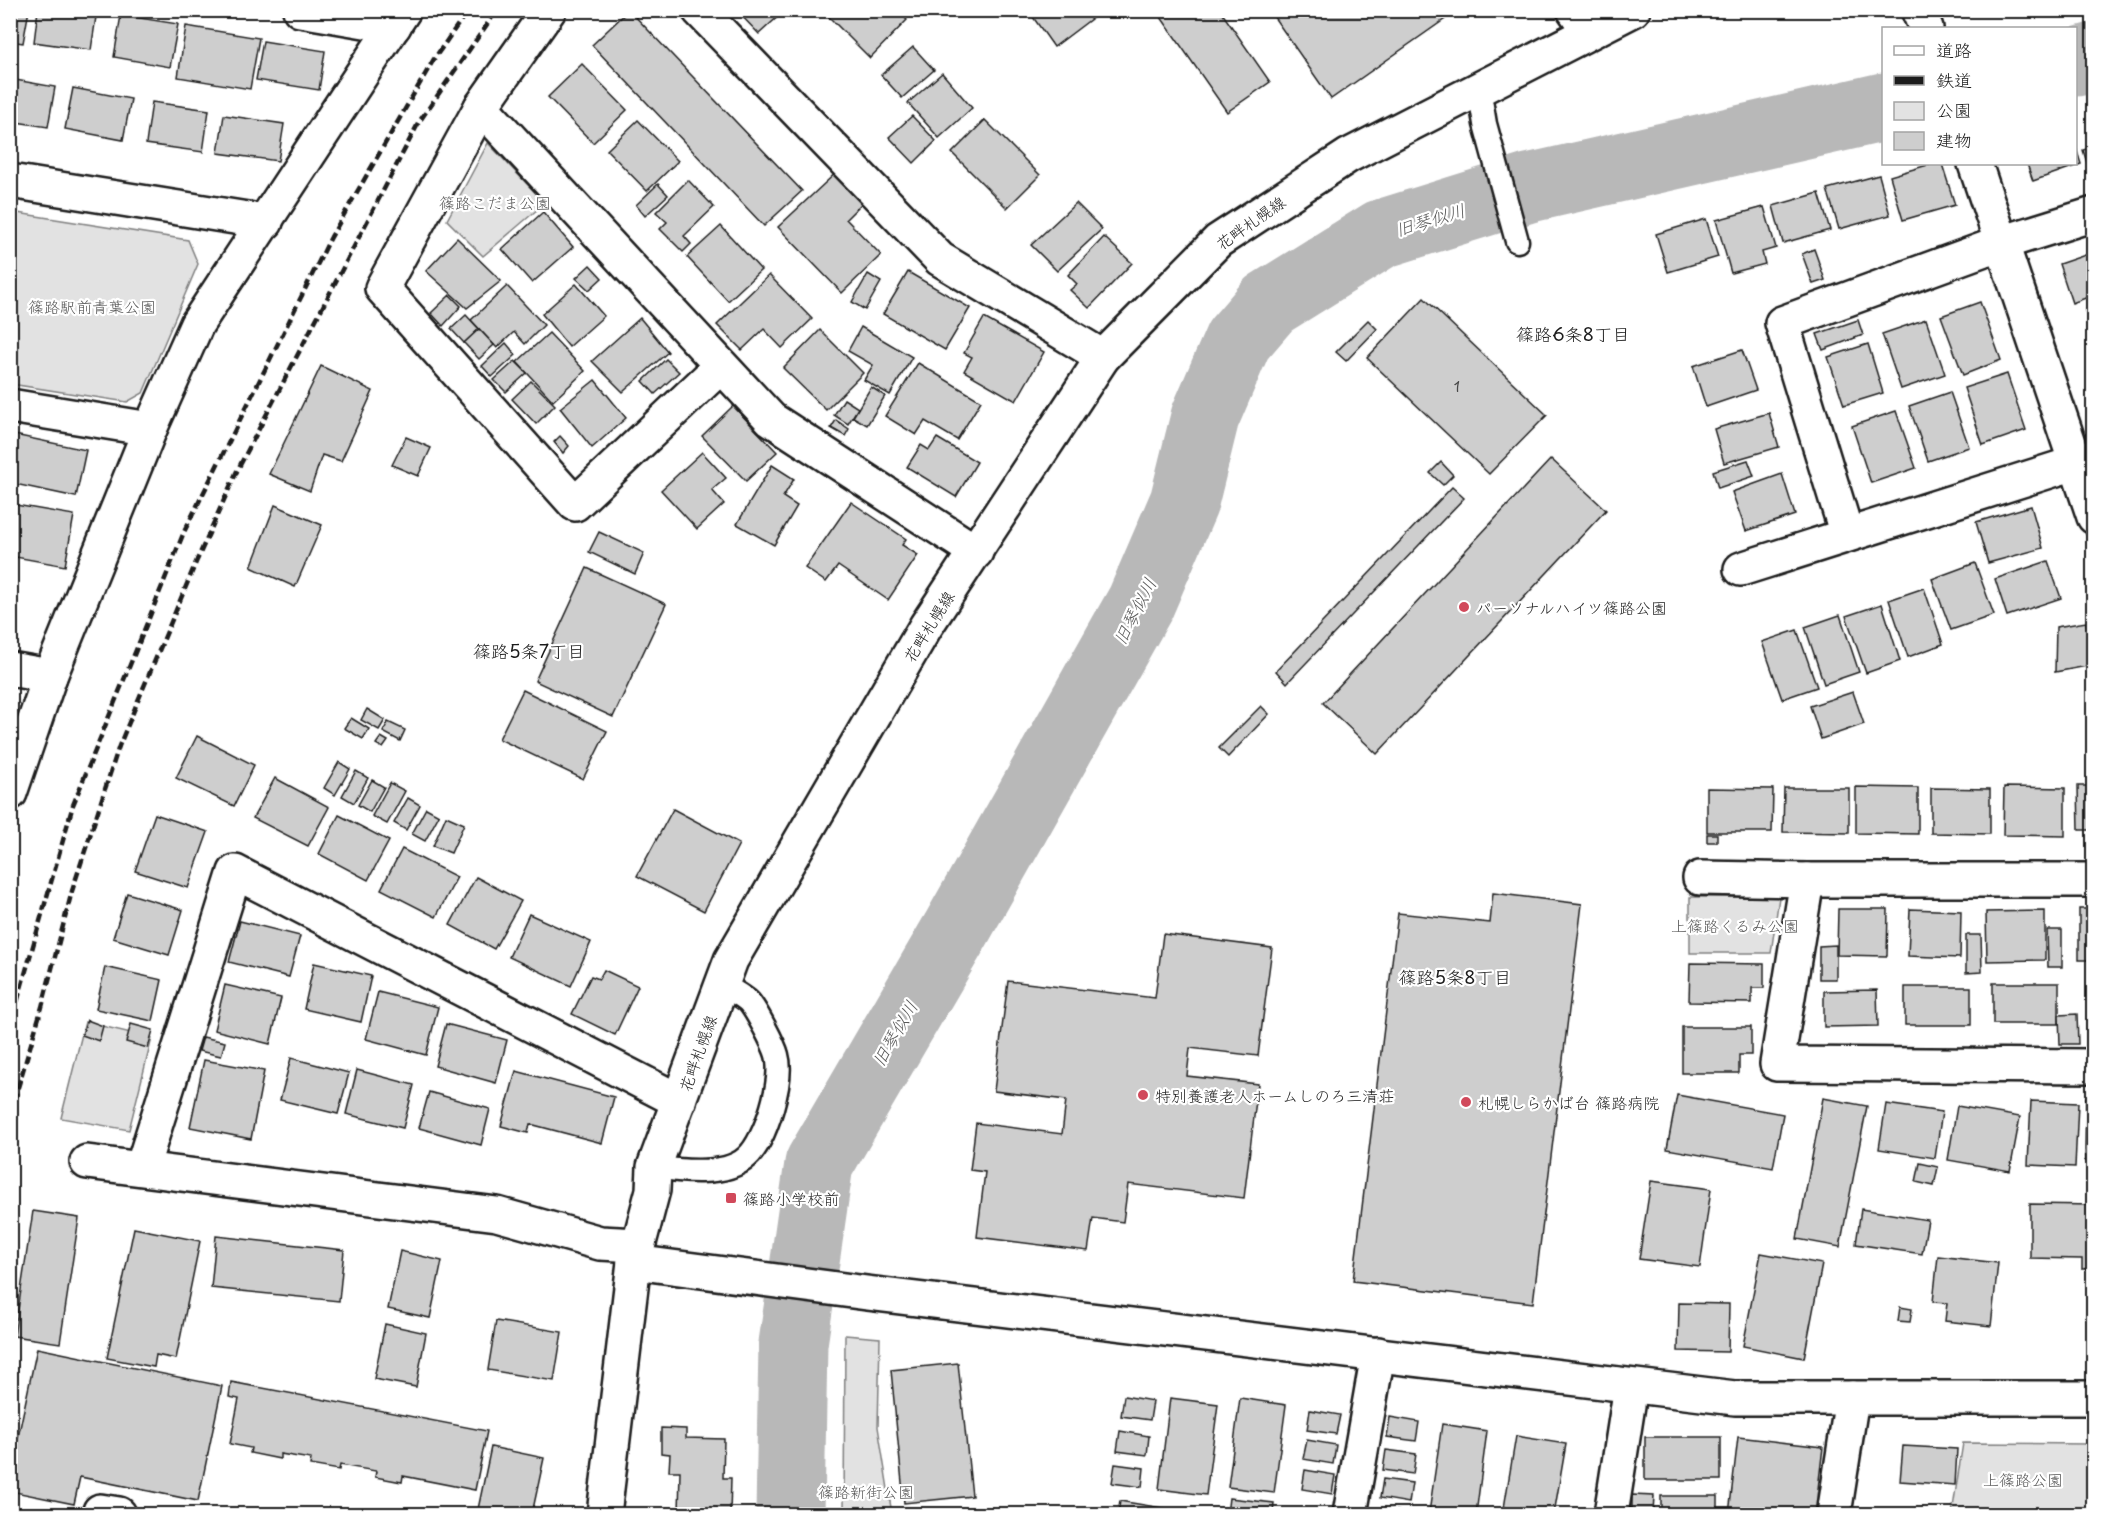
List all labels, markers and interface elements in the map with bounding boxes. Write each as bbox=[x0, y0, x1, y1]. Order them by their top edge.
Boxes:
legend bbox=[1882, 27, 2077, 165]
text: 道路 bbox=[1936, 36, 1972, 63]
text: 鉄道 bbox=[1936, 66, 1972, 93]
text: 公園 bbox=[1936, 96, 1972, 123]
text: 建物 bbox=[1936, 126, 1972, 153]
street label: 花畔札幌線 bbox=[1210, 189, 1290, 255]
park label: 篠路こだま公園 bbox=[439, 190, 551, 214]
water label: 旧琴似川 bbox=[1392, 196, 1468, 242]
park label: 篠路駅前青葉公園 bbox=[28, 294, 156, 318]
district label: 篠路6条8丁目 bbox=[1516, 320, 1630, 347]
house number: 1 bbox=[1454, 376, 1460, 397]
water label: 旧琴似川 bbox=[1106, 573, 1162, 649]
street label: 花畔札幌線 bbox=[897, 586, 959, 666]
place label: パーソナルハイツ篠路公園 bbox=[1476, 595, 1667, 619]
marker: パーソナルハイツ篠路公園 bbox=[1457, 600, 1471, 614]
district label: 篠路5条7丁目 bbox=[473, 637, 585, 664]
park label: 上篠路くるみ公園 bbox=[1671, 913, 1799, 937]
district label: 篠路5条8丁目 bbox=[1399, 963, 1511, 990]
water label: 旧琴似川 bbox=[864, 995, 924, 1071]
street label: 花畔札幌線 bbox=[672, 1011, 722, 1095]
place label: 特別養護老人ホームしのろ三清荘 bbox=[1155, 1083, 1394, 1107]
marker: 特別養護老人ホームしのろ三清荘 bbox=[1136, 1088, 1150, 1102]
place label: 札幌しらかば台 篠路病院 bbox=[1478, 1090, 1659, 1114]
marker: 札幌しらかば台 篠路病院 bbox=[1459, 1095, 1473, 1109]
place label: 篠路小学校前 bbox=[743, 1186, 839, 1210]
marker: 篠路小学校前 bbox=[724, 1191, 738, 1205]
park label: 上篠路公園 bbox=[1983, 1467, 2063, 1491]
park label: 篠路新街公園 bbox=[818, 1479, 914, 1503]

